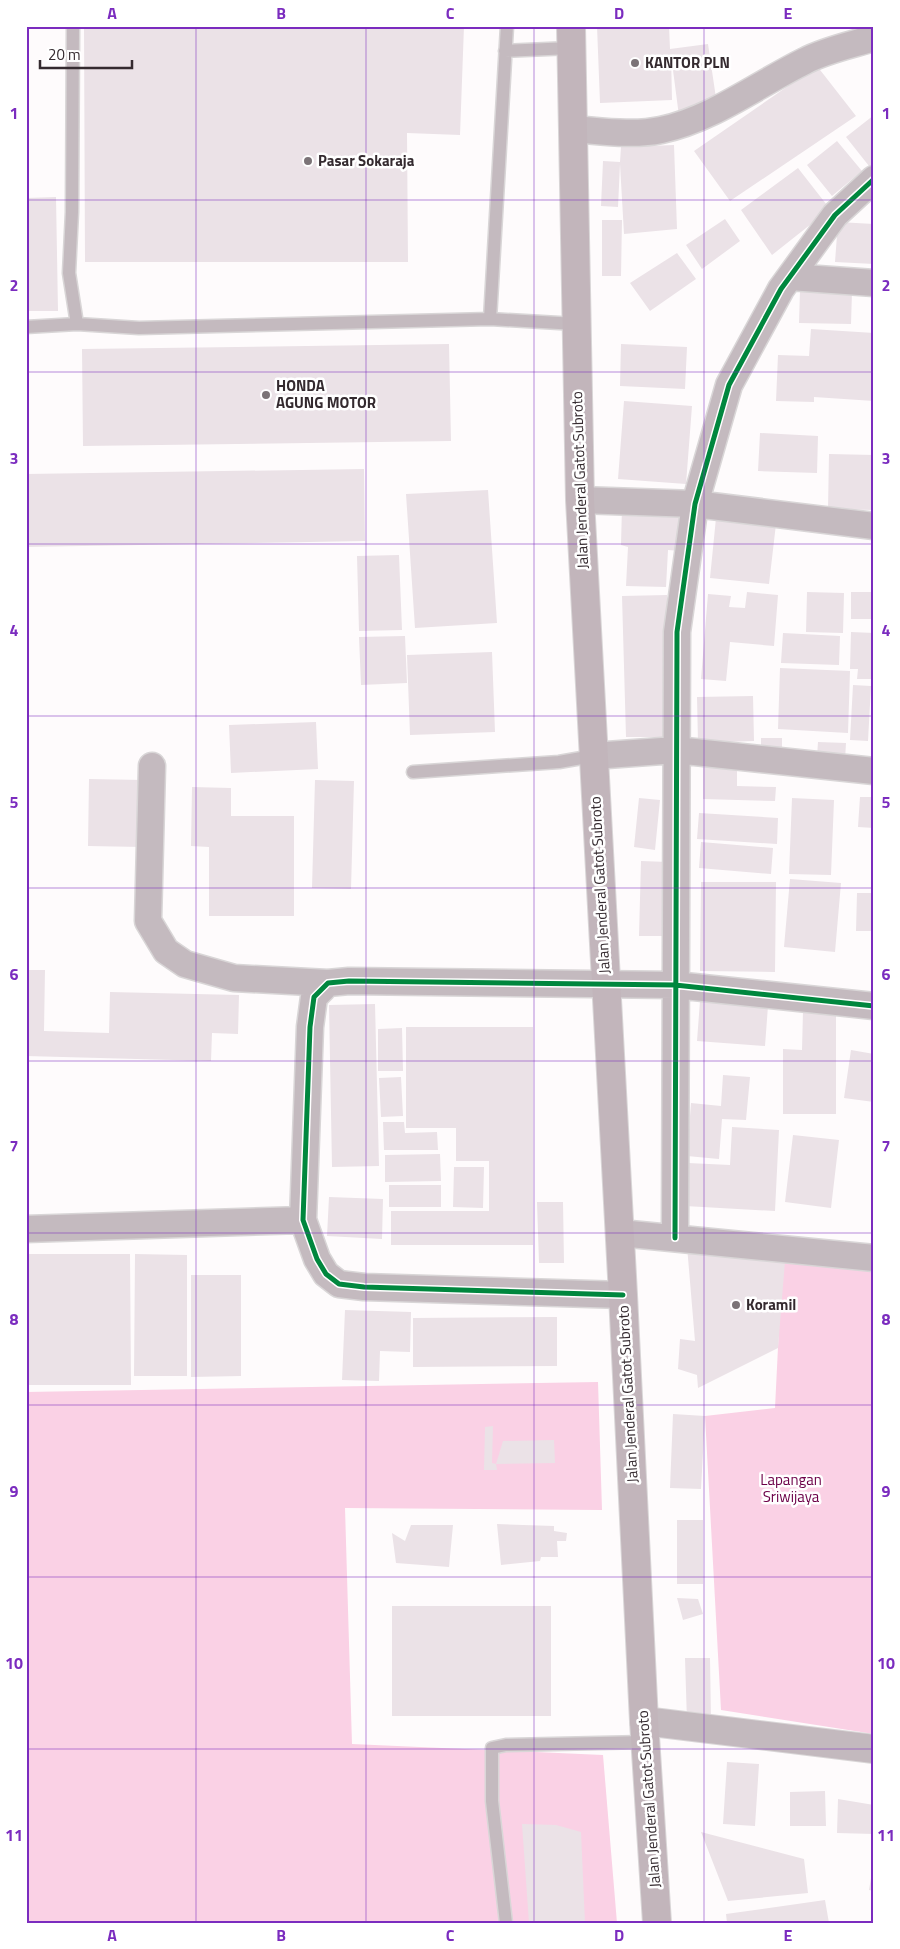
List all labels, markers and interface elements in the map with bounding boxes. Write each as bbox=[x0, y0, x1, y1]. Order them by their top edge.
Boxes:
text: A bbox=[107, 1, 117, 25]
text: B bbox=[276, 1, 286, 25]
text: C bbox=[446, 1, 455, 25]
text: D bbox=[614, 1, 624, 25]
text: E bbox=[784, 1, 793, 25]
scale bar bbox=[40, 38, 132, 70]
text: 20 m bbox=[48, 43, 81, 66]
place label: KANTOR PLN bbox=[645, 51, 730, 74]
marker: KANTOR PLN bbox=[629, 57, 641, 69]
text: 1 bbox=[10, 101, 18, 125]
text: 1 bbox=[882, 101, 890, 125]
place label: Pasar Sokaraja bbox=[318, 149, 415, 172]
marker: Pasar Sokaraja bbox=[302, 155, 314, 167]
text: 2 bbox=[10, 273, 18, 297]
text: 2 bbox=[882, 273, 890, 297]
place label: HONDA AGUNG MOTOR bbox=[276, 374, 376, 414]
marker: HONDA AGUNG MOTOR bbox=[260, 389, 272, 401]
street label: Jalan Jenderal Gatot Subroto bbox=[565, 391, 594, 569]
text: 3 bbox=[10, 446, 18, 470]
text: 3 bbox=[882, 446, 890, 470]
text: 4 bbox=[10, 618, 19, 642]
text: 4 bbox=[882, 618, 891, 642]
text: 5 bbox=[10, 790, 19, 814]
text: 5 bbox=[882, 790, 891, 814]
street label: Jalan Jenderal Gatot Subroto bbox=[583, 796, 616, 974]
text: 6 bbox=[10, 962, 19, 986]
text: 6 bbox=[882, 962, 891, 986]
text: 7 bbox=[10, 1134, 18, 1158]
text: 7 bbox=[882, 1134, 890, 1158]
place label: Koramil bbox=[746, 1293, 796, 1316]
marker: Koramil bbox=[730, 1299, 742, 1311]
street label: Jalan Jenderal Gatot Subroto bbox=[611, 1305, 644, 1483]
text: 8 bbox=[10, 1307, 19, 1331]
text: 8 bbox=[882, 1307, 891, 1331]
park label: Lapangan Sriwijaya bbox=[760, 1468, 822, 1508]
text: 9 bbox=[10, 1479, 19, 1503]
text: 9 bbox=[882, 1479, 891, 1503]
text: 10 bbox=[5, 1651, 23, 1675]
text: 10 bbox=[877, 1651, 895, 1675]
street label: Jalan Jenderal Gatot Subroto bbox=[631, 1710, 666, 1888]
text: 11 bbox=[5, 1823, 23, 1847]
text: 11 bbox=[877, 1823, 895, 1847]
text: A bbox=[107, 1923, 117, 1947]
text: B bbox=[276, 1923, 286, 1947]
text: C bbox=[446, 1923, 455, 1947]
text: D bbox=[614, 1923, 624, 1947]
text: E bbox=[784, 1923, 793, 1947]

